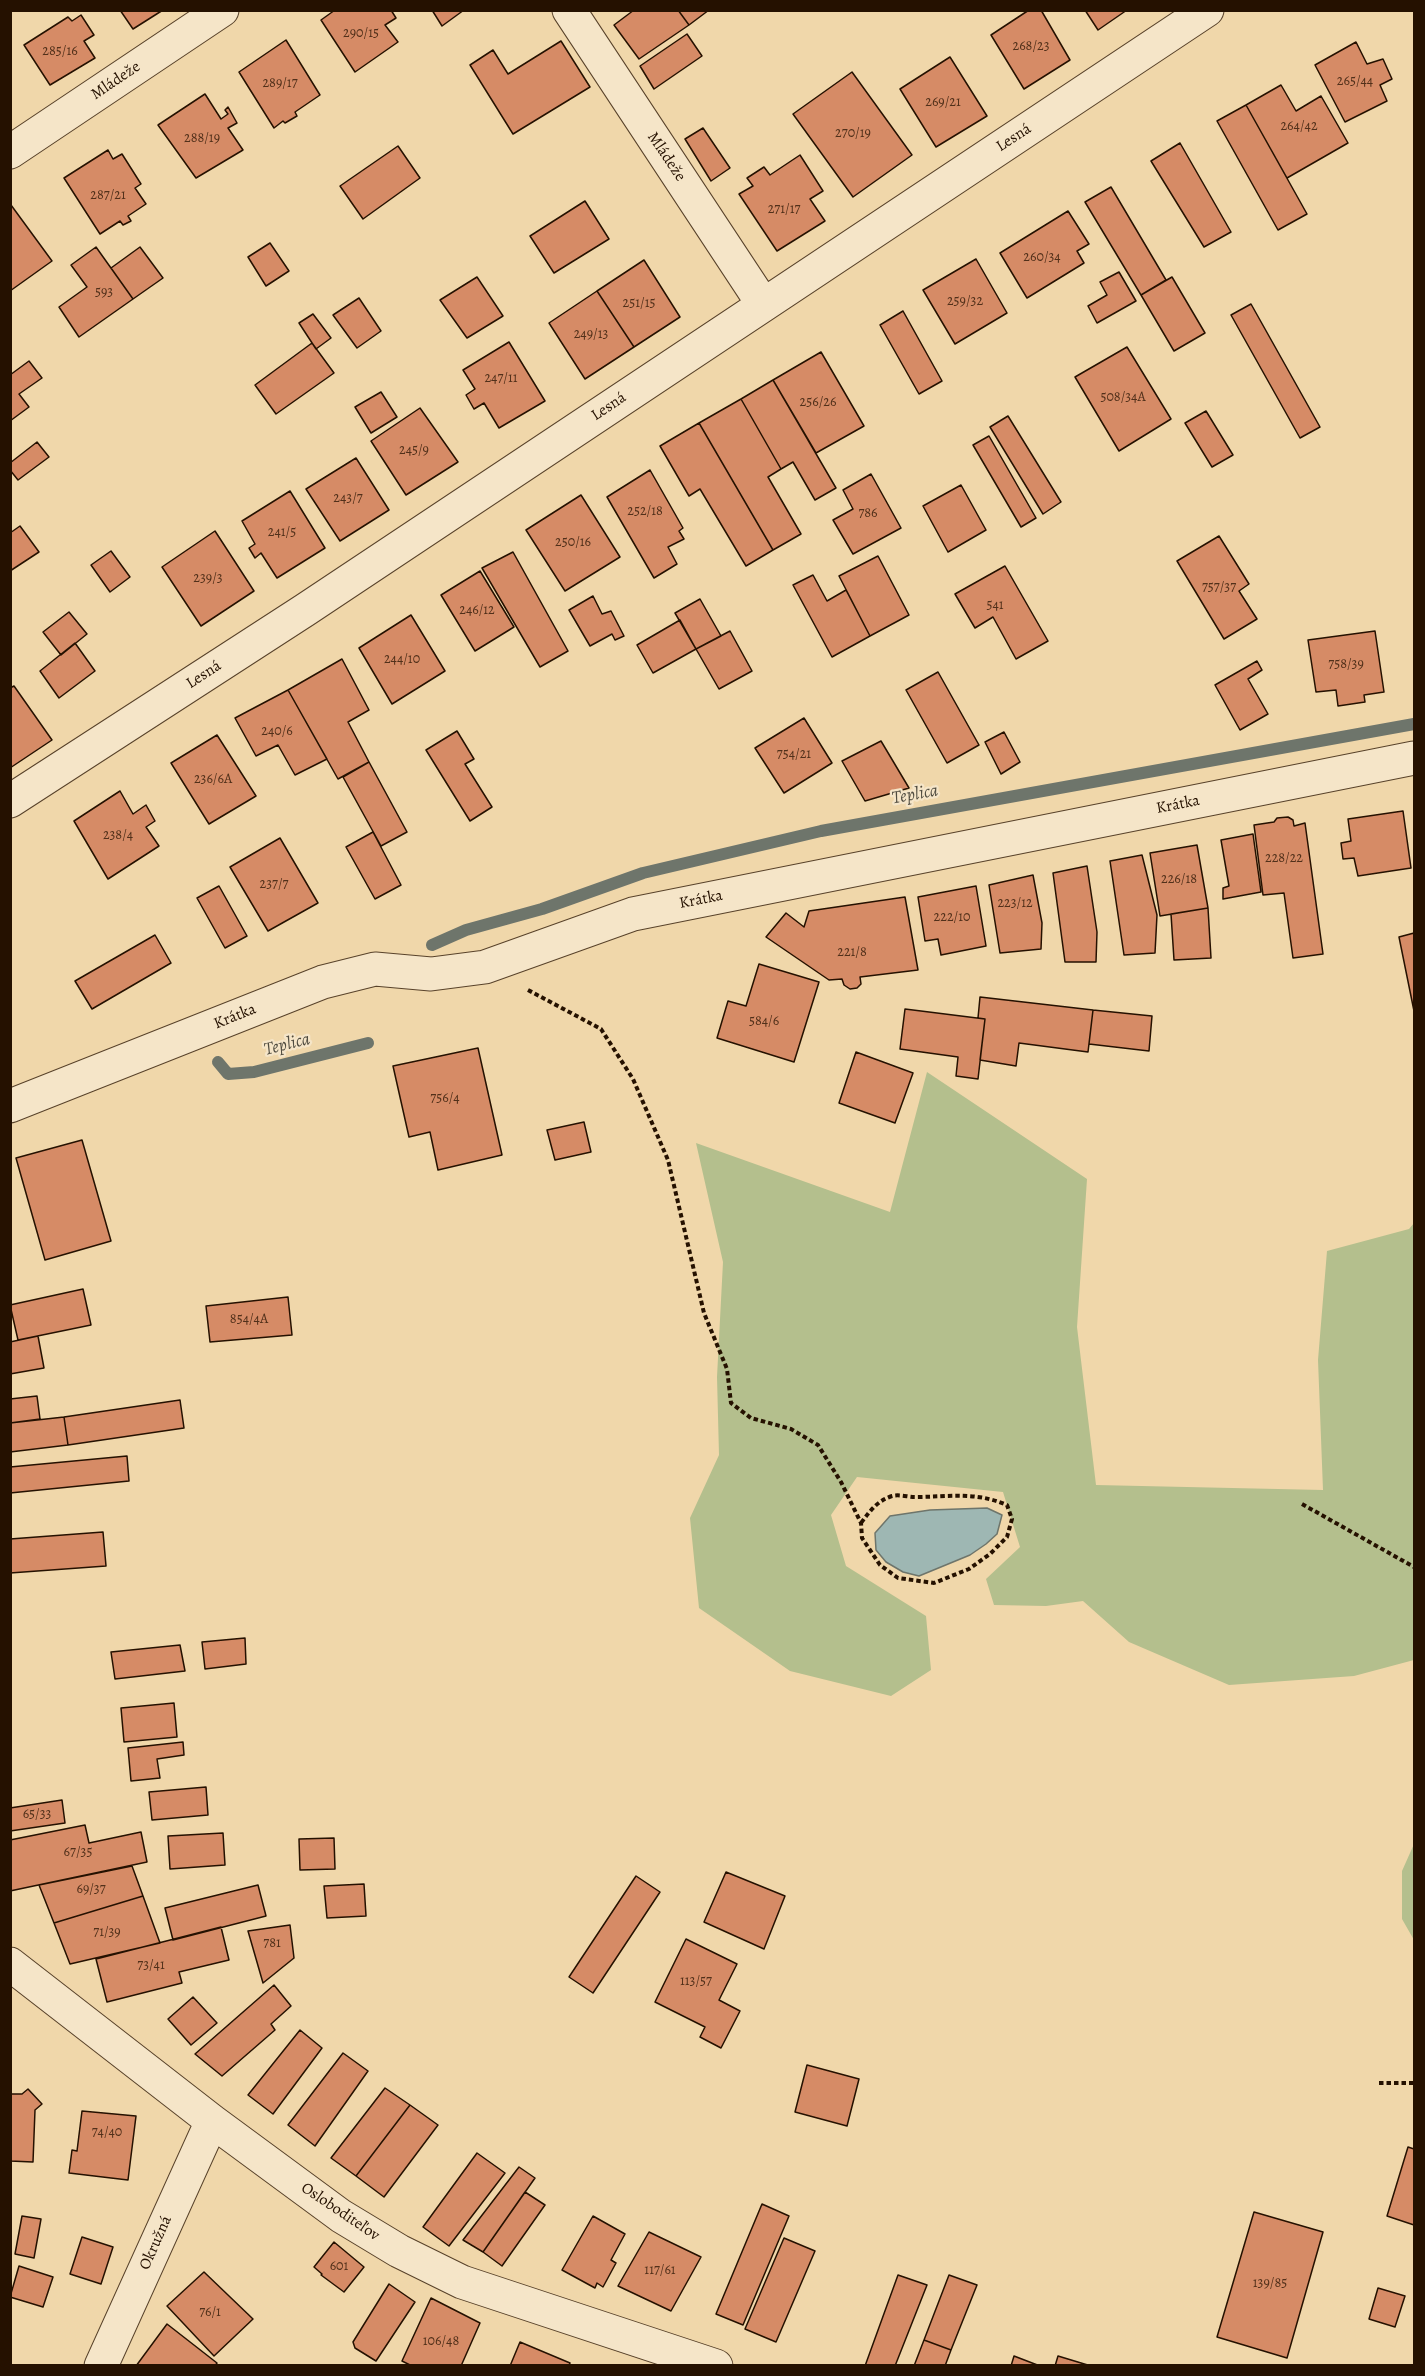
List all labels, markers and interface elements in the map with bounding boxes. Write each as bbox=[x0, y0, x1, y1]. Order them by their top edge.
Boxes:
house number: 290/15 bbox=[343, 26, 379, 42]
house number: 268/23 bbox=[1013, 39, 1049, 55]
house number: 285/16 bbox=[42, 44, 78, 60]
street label: Mládeže bbox=[88, 58, 144, 104]
house number: 265/44 bbox=[1337, 74, 1373, 90]
house number: 289/17 bbox=[262, 76, 298, 92]
house number: 269/21 bbox=[925, 95, 961, 111]
house number: 264/42 bbox=[1280, 119, 1318, 135]
street label: Lesná bbox=[993, 120, 1035, 156]
house number: 270/19 bbox=[835, 126, 871, 142]
street label: Mládeže bbox=[643, 129, 689, 185]
house number: 288/19 bbox=[184, 131, 220, 147]
house number: 287/21 bbox=[90, 188, 126, 204]
house number: 271/17 bbox=[768, 202, 800, 218]
house number: 260/34 bbox=[1023, 250, 1061, 266]
house number: 593 bbox=[95, 285, 113, 301]
house number: 259/32 bbox=[947, 294, 983, 310]
house number: 251/15 bbox=[623, 296, 655, 312]
house number: 249/13 bbox=[574, 327, 608, 343]
house number: 247/11 bbox=[484, 371, 518, 387]
street label: Lesná bbox=[588, 388, 630, 426]
house number: 508/34A bbox=[1100, 390, 1146, 406]
house number: 256/26 bbox=[800, 395, 836, 411]
house number: 245/9 bbox=[399, 443, 429, 459]
house number: 243/7 bbox=[333, 491, 363, 507]
house number: 252/18 bbox=[627, 504, 663, 520]
house number: 786 bbox=[858, 506, 878, 522]
house number: 241/5 bbox=[268, 525, 296, 541]
house number: 250/16 bbox=[555, 535, 591, 551]
house number: 239/3 bbox=[193, 571, 223, 587]
house number: 757/37 bbox=[1202, 580, 1236, 596]
house number: 541 bbox=[986, 598, 1004, 614]
house number: 246/12 bbox=[459, 603, 495, 619]
house number: 244/10 bbox=[384, 652, 420, 668]
street label: Lesná bbox=[183, 657, 225, 693]
house number: 758/39 bbox=[1328, 657, 1364, 673]
house number: 240/6 bbox=[261, 724, 293, 740]
house number: 754/21 bbox=[777, 747, 811, 763]
house number: 236/6A bbox=[194, 772, 232, 788]
water label: Teplica bbox=[890, 780, 940, 810]
street label: Krátka bbox=[1155, 791, 1201, 819]
house number: 238/4 bbox=[103, 828, 133, 844]
house number: 228/22 bbox=[1265, 851, 1303, 867]
house number: 226/18 bbox=[1161, 872, 1197, 888]
house number: 237/7 bbox=[260, 877, 288, 893]
street label: Krátka bbox=[678, 886, 724, 914]
house number: 223/12 bbox=[997, 896, 1033, 912]
house number: 222/10 bbox=[934, 910, 970, 926]
house number: 221/8 bbox=[837, 945, 867, 961]
street label: Krátka bbox=[211, 1000, 259, 1034]
house number: 584/6 bbox=[749, 1014, 779, 1030]
water label: Teplica bbox=[262, 1029, 312, 1061]
house number: 756/4 bbox=[430, 1091, 460, 1107]
house number: 854/4A bbox=[230, 1312, 268, 1328]
house number: 65/33 bbox=[23, 1807, 51, 1823]
house number: 67/35 bbox=[64, 1845, 92, 1861]
house number: 69/37 bbox=[76, 1882, 106, 1898]
house number: 71/39 bbox=[93, 1925, 121, 1941]
house number: 781 bbox=[263, 1936, 281, 1952]
house number: 73/41 bbox=[137, 1958, 165, 1974]
house number: 113/57 bbox=[680, 1974, 712, 1990]
house number: 74/40 bbox=[92, 2125, 122, 2141]
street label: Osloboditeľov bbox=[297, 2179, 383, 2245]
street label: Okružná bbox=[136, 2213, 176, 2273]
house number: 601 bbox=[330, 2259, 348, 2275]
house number: 117/61 bbox=[644, 2263, 676, 2279]
house number: 139/85 bbox=[1253, 2276, 1287, 2292]
house number: 76/1 bbox=[199, 2305, 221, 2321]
house number: 106/48 bbox=[423, 2334, 459, 2350]

